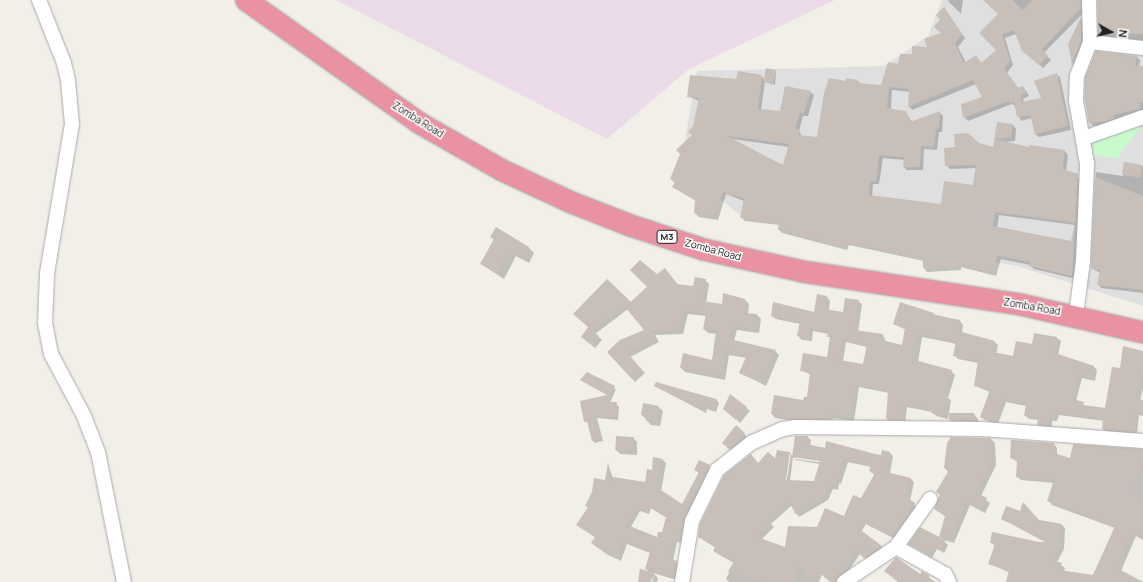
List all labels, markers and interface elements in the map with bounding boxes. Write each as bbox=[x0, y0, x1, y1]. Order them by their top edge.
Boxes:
north arrow bbox=[1091, 12, 1131, 52]
text: N bbox=[1115, 29, 1131, 39]
street label: Zomba Road bbox=[390, 100, 446, 140]
road number: M3 bbox=[656, 230, 678, 244]
street label: Zomba Road bbox=[684, 237, 742, 263]
street label: Zomba Road bbox=[1003, 296, 1061, 318]

